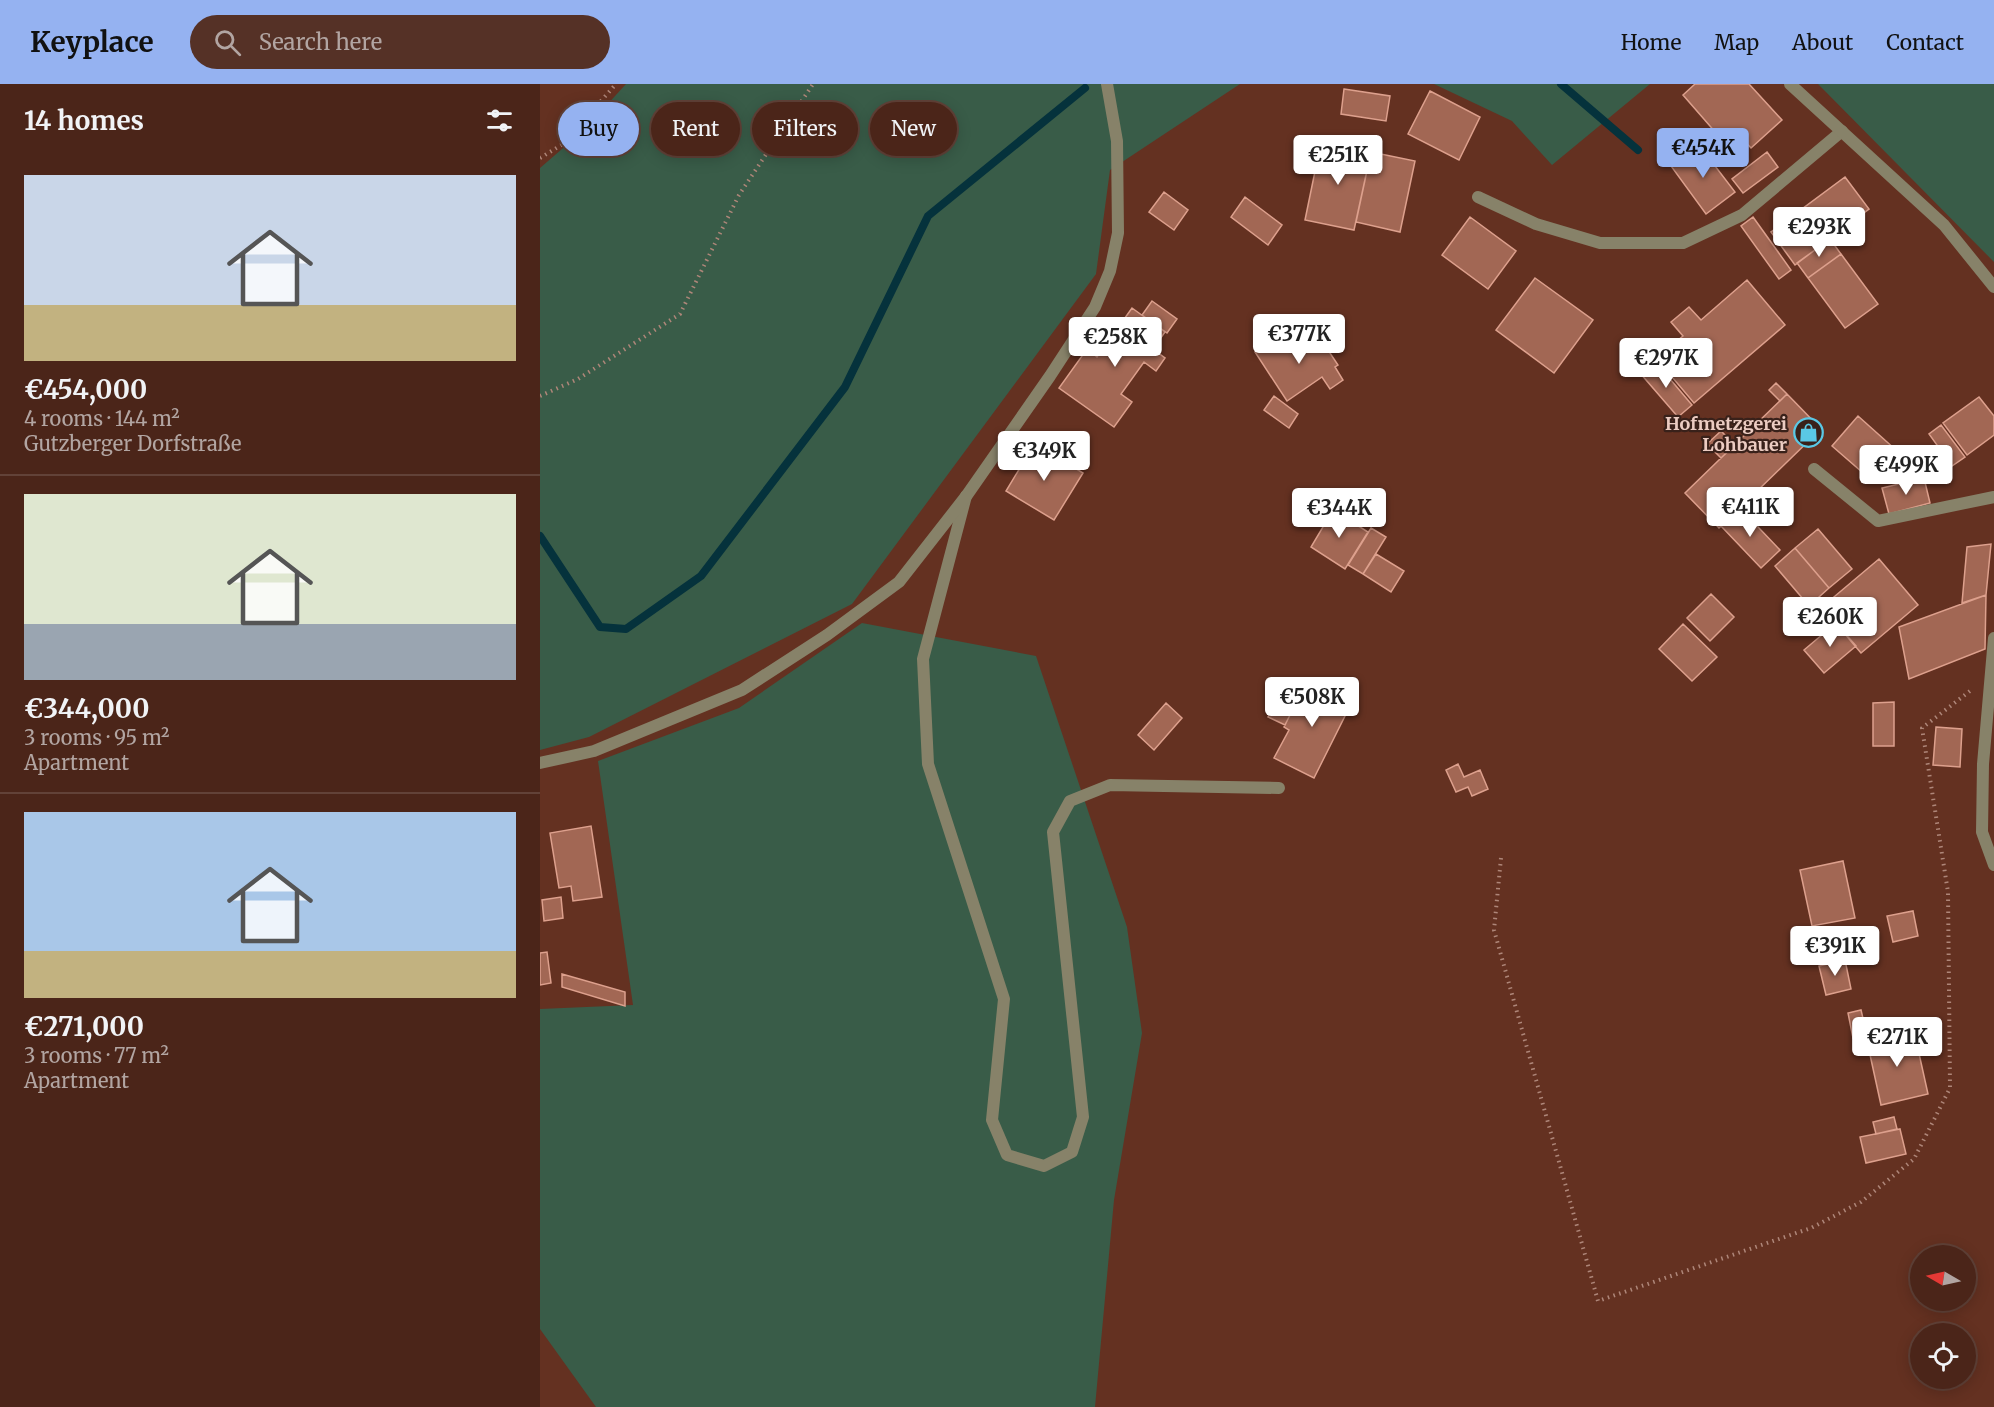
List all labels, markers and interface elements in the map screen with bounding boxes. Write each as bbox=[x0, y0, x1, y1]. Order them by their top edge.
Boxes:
search box bbox=[190, 15, 610, 69]
text: Keyplace bbox=[30, 24, 154, 60]
icon: search bbox=[211, 26, 244, 59]
text: Search here bbox=[259, 28, 382, 56]
text: Home bbox=[1621, 29, 1681, 56]
text: Map bbox=[1714, 29, 1759, 56]
text: About bbox=[1792, 29, 1853, 56]
text: Contact bbox=[1886, 29, 1964, 56]
chip: Buy bbox=[558, 102, 639, 156]
chip: Rent bbox=[651, 102, 740, 156]
chip: Filters bbox=[752, 102, 858, 156]
chip: New bbox=[870, 102, 957, 156]
text: 14 homes bbox=[24, 104, 144, 137]
icon: filters bbox=[483, 104, 516, 137]
pin: €454K bbox=[1661, 128, 1745, 179]
pin: €251K bbox=[1296, 135, 1380, 186]
text: €454K bbox=[1671, 135, 1735, 160]
text: €251K bbox=[1307, 142, 1369, 167]
pin: €293K bbox=[1777, 207, 1861, 258]
icon: home bbox=[216, 214, 324, 322]
text: €293K bbox=[1787, 214, 1851, 239]
pin: €377K bbox=[1257, 314, 1341, 365]
pin: €258K bbox=[1073, 317, 1157, 368]
text: €377K bbox=[1267, 321, 1331, 346]
text: €258K bbox=[1083, 324, 1147, 349]
pin: €297K bbox=[1624, 338, 1708, 389]
text: €297K bbox=[1633, 345, 1699, 370]
text: €454,000 bbox=[24, 373, 147, 406]
text: 4 rooms · 144 m² bbox=[24, 406, 180, 431]
place label: Hofmetzgerei Lohbauer bbox=[1665, 412, 1787, 456]
shop icon: Hofmetzgerei Lohbauer bbox=[1792, 417, 1824, 449]
text: Gutzberger Dorfstraße bbox=[24, 431, 241, 456]
pin: €349K bbox=[1002, 431, 1086, 482]
text: €349K bbox=[1012, 438, 1076, 463]
pin: €499K bbox=[1864, 445, 1948, 496]
text: €499K bbox=[1873, 452, 1939, 477]
pin: €411K bbox=[1708, 487, 1792, 538]
pin: €344K bbox=[1297, 488, 1381, 539]
text: €411K bbox=[1721, 494, 1779, 519]
text: €344K bbox=[1306, 495, 1372, 520]
icon: home bbox=[216, 533, 324, 641]
pin: €260K bbox=[1788, 597, 1872, 648]
text: €260K bbox=[1797, 604, 1863, 629]
pin: €508K bbox=[1270, 677, 1354, 728]
text: €508K bbox=[1279, 684, 1345, 709]
text: €344,000 bbox=[24, 692, 149, 725]
text: 3 rooms · 95 m² bbox=[24, 725, 169, 750]
text: Apartment bbox=[24, 750, 129, 775]
icon: home bbox=[216, 851, 324, 959]
pin: €391K bbox=[1793, 926, 1877, 977]
text: €391K bbox=[1804, 933, 1866, 958]
text: €271,000 bbox=[24, 1010, 144, 1043]
pin: €271K bbox=[1855, 1017, 1939, 1068]
text: €271K bbox=[1866, 1024, 1928, 1049]
text: 3 rooms · 77 m² bbox=[24, 1043, 169, 1068]
text: Apartment bbox=[24, 1068, 129, 1093]
north arrow bbox=[1910, 1245, 1976, 1311]
map controls bbox=[1910, 1245, 1976, 1389]
button: locate bbox=[1910, 1323, 1976, 1389]

